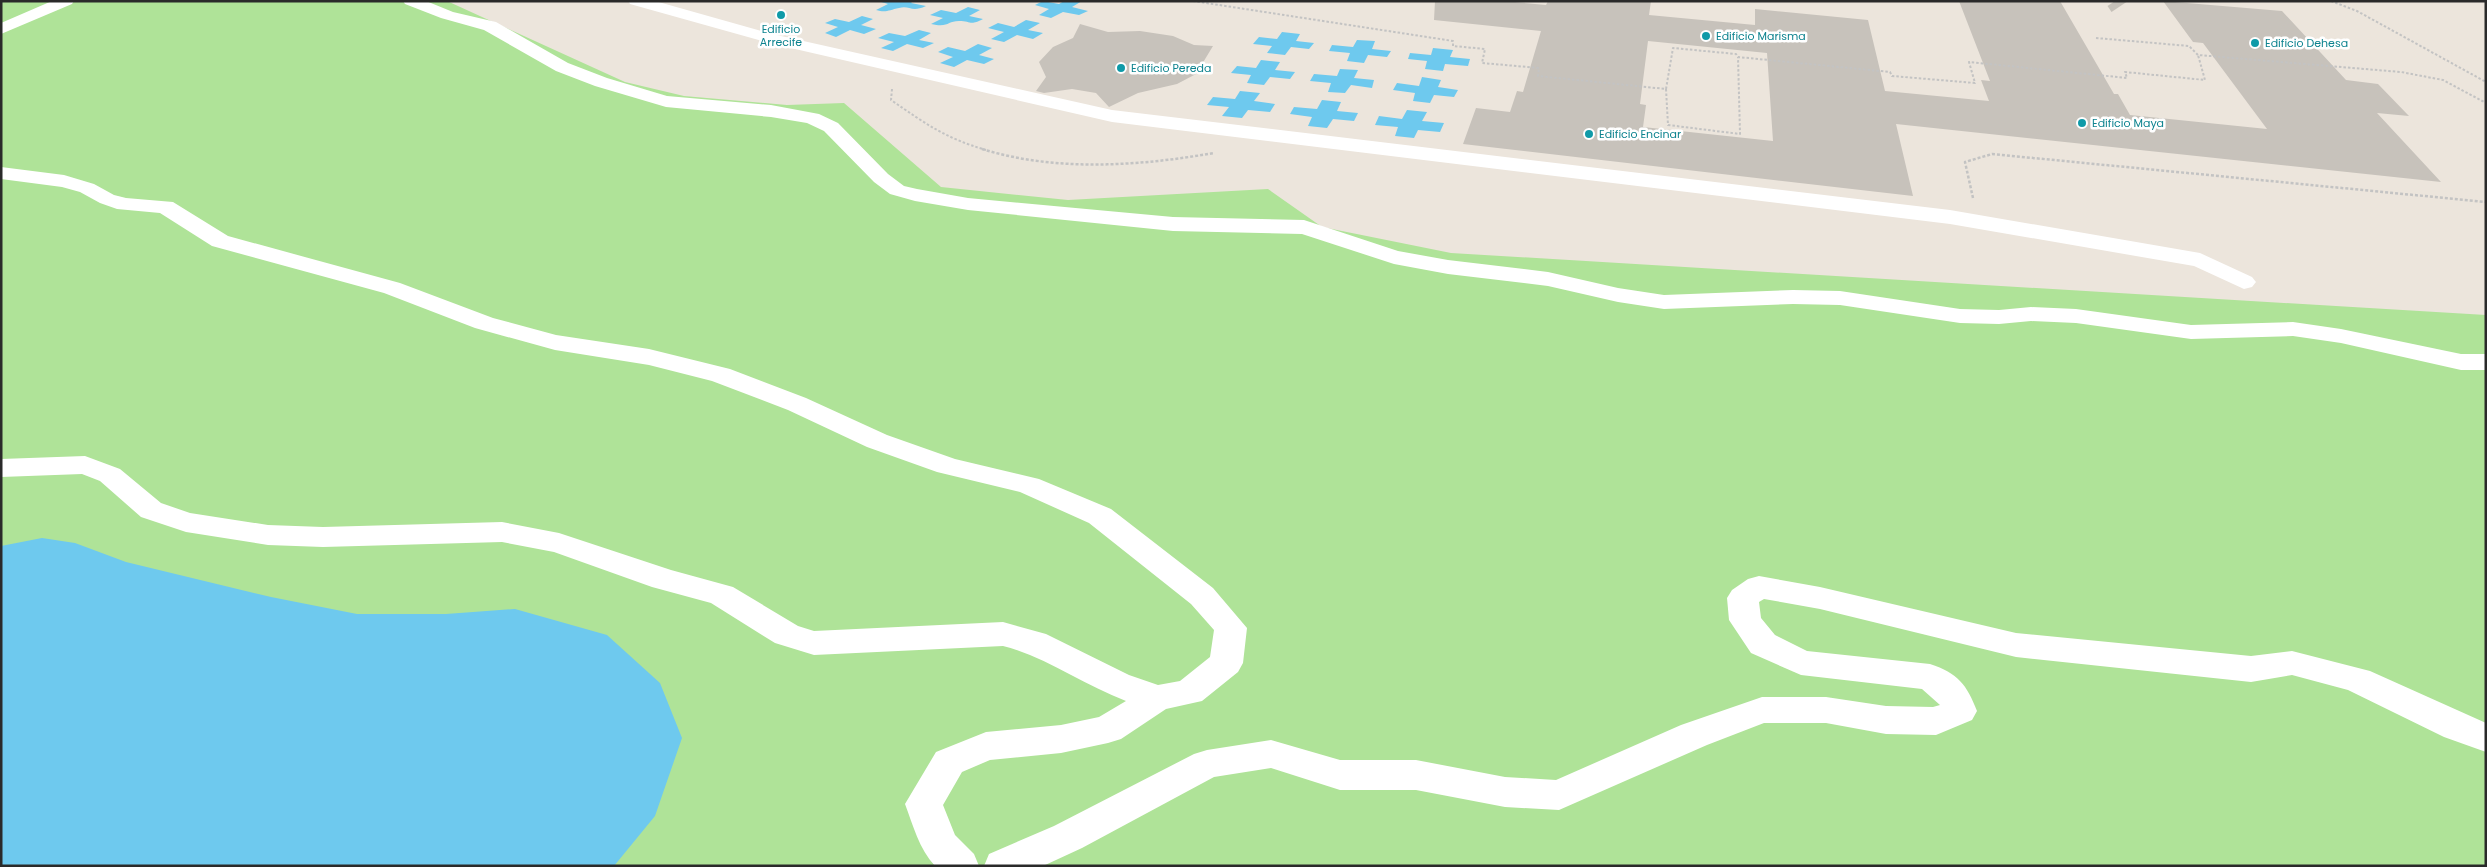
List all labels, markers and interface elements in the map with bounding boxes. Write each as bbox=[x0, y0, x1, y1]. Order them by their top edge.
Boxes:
marker: Edificio Arrecife bbox=[775, 9, 787, 21]
place label: Edificio Arrecife bbox=[760, 21, 802, 50]
place label: Edificio Marisma bbox=[1716, 28, 1806, 44]
marker: Edificio Marisma bbox=[1700, 30, 1712, 42]
place label: Edificio Dehesa bbox=[2265, 35, 2348, 51]
marker: Edificio Dehesa bbox=[2249, 37, 2261, 49]
place label: Edificio Pereda bbox=[1131, 60, 1211, 76]
marker: Edificio Pereda bbox=[1115, 62, 1127, 74]
place label: Edificio Maya bbox=[2092, 115, 2164, 131]
marker: Edificio Maya bbox=[2076, 117, 2088, 129]
place label: Edificio Encinar bbox=[1599, 126, 1681, 142]
marker: Edificio Encinar bbox=[1583, 128, 1595, 140]

